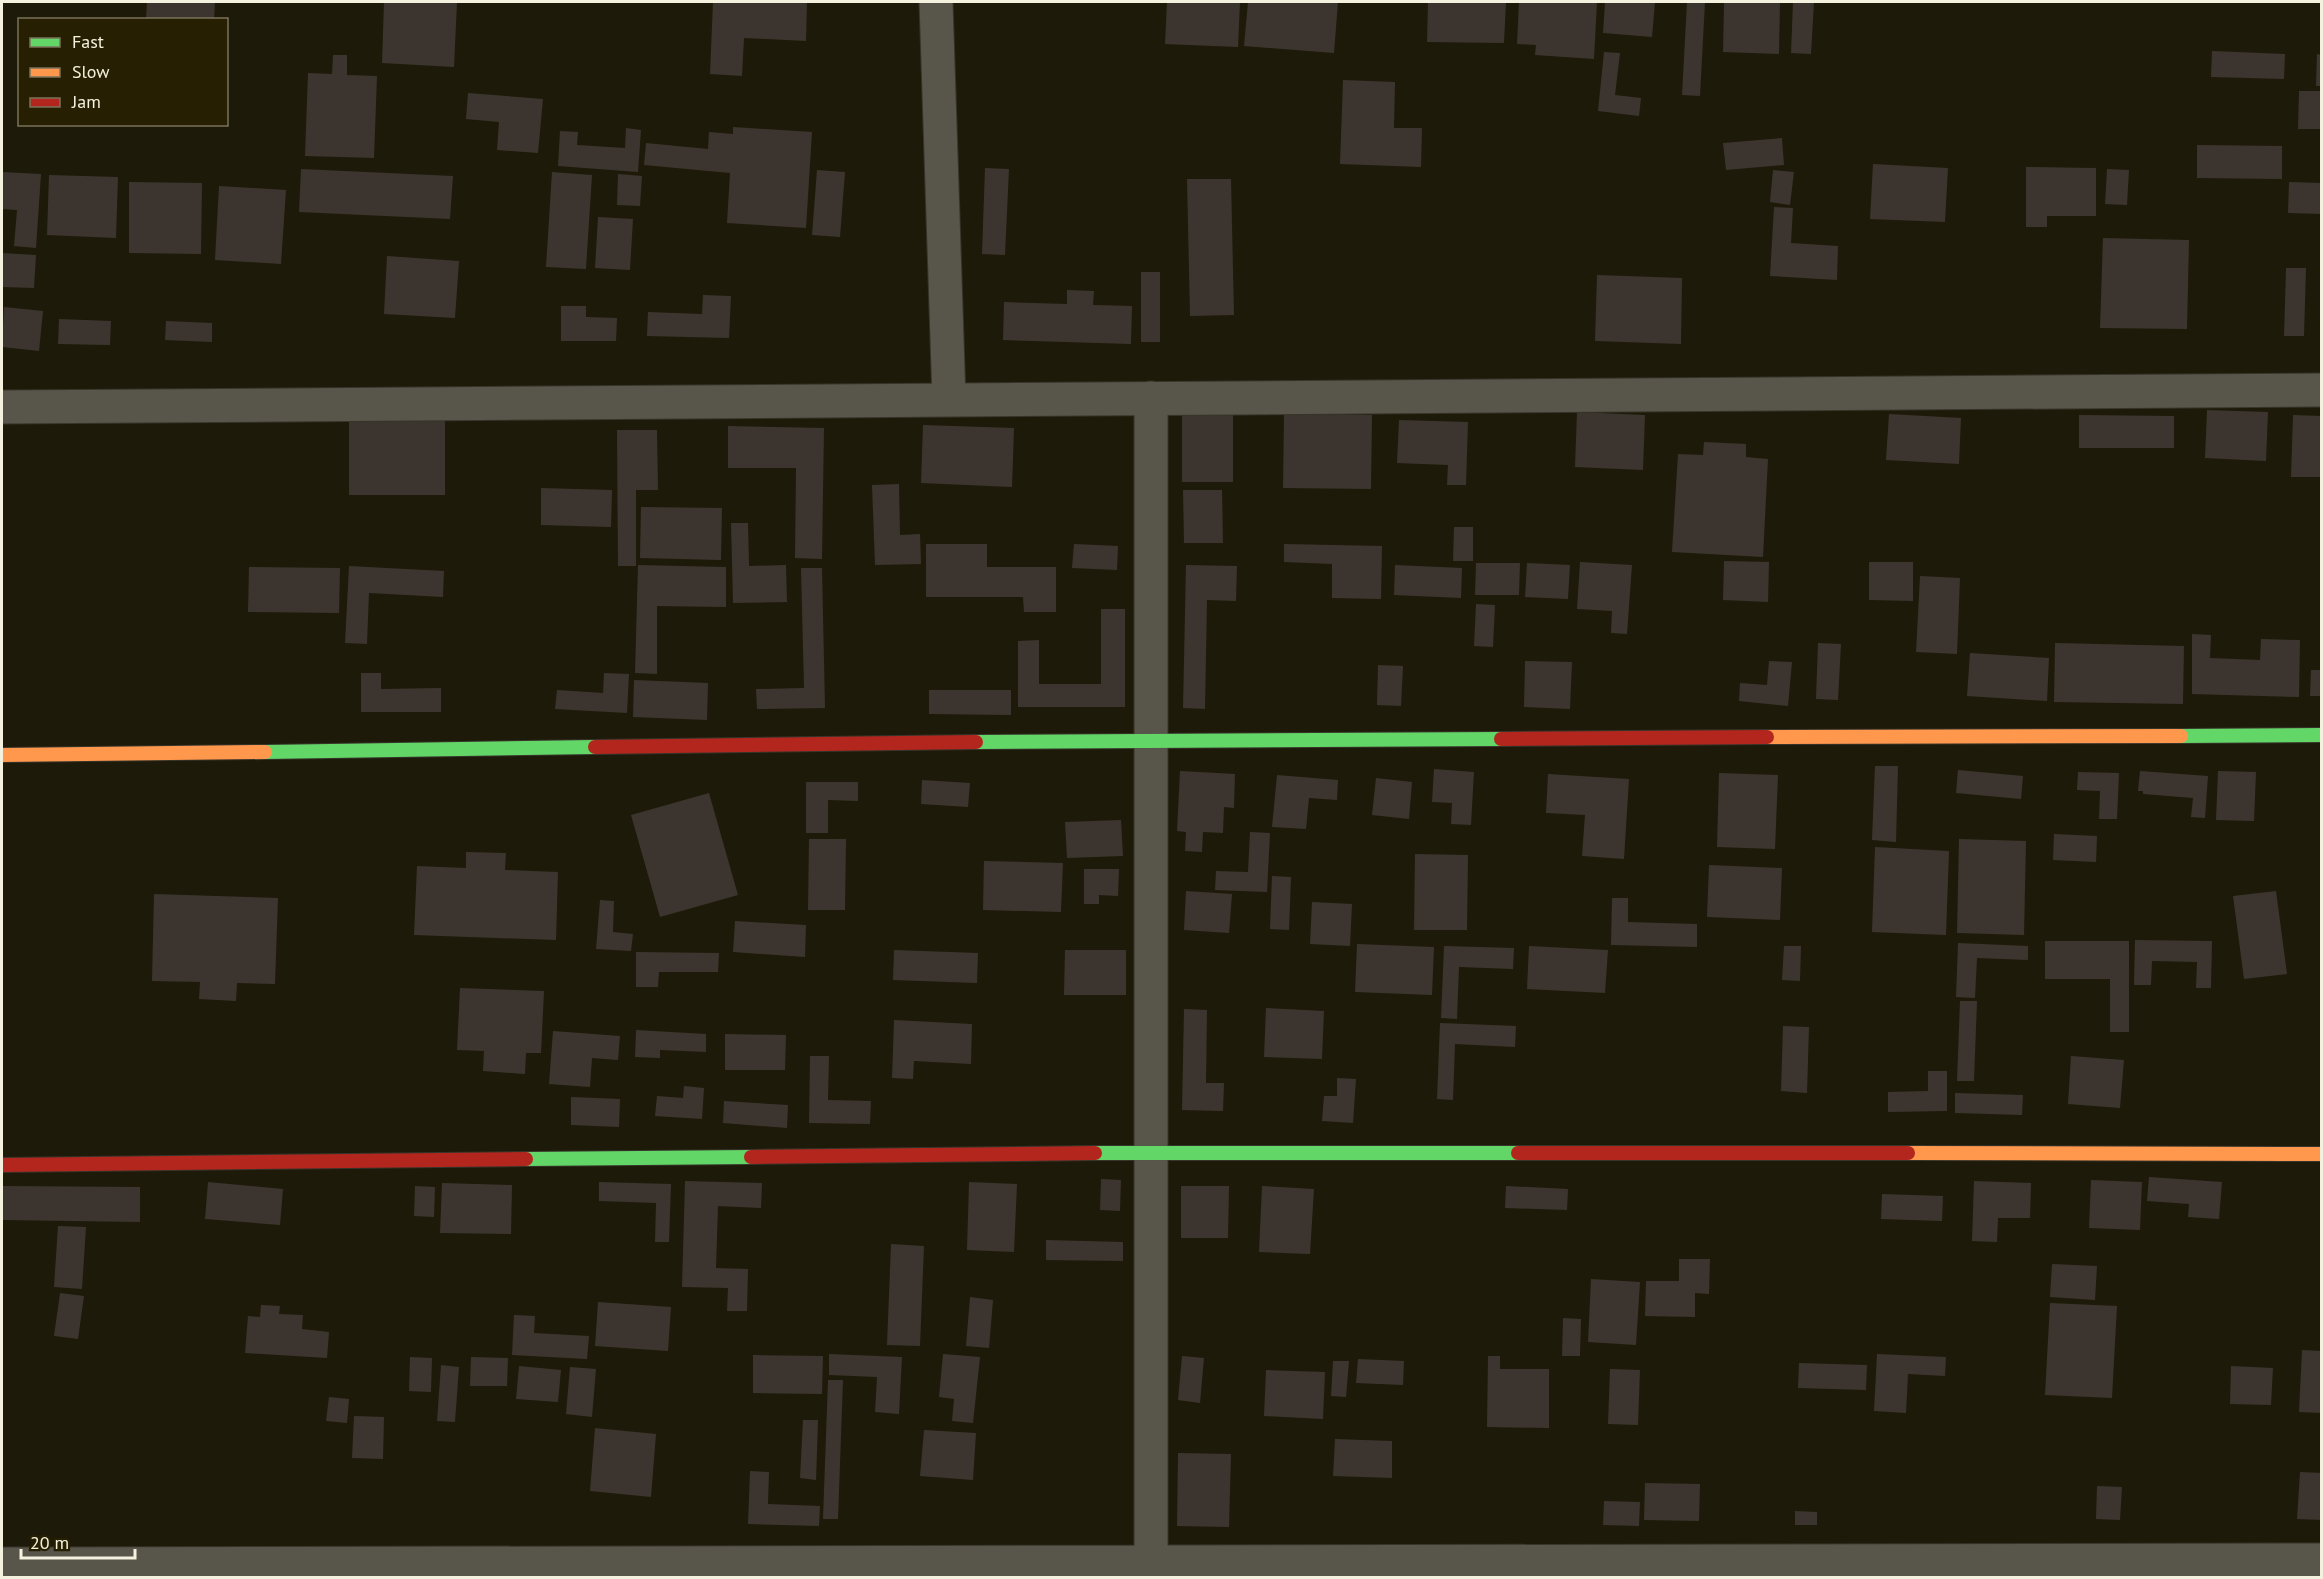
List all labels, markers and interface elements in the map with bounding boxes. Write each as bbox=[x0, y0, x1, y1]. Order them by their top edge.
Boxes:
legend bbox=[18, 18, 228, 126]
text: Fast bbox=[72, 30, 104, 53]
text: Slow bbox=[72, 60, 110, 83]
text: Jam bbox=[71, 90, 101, 113]
scale bar bbox=[21, 1522, 135, 1560]
text: 20 m bbox=[30, 1531, 69, 1554]

